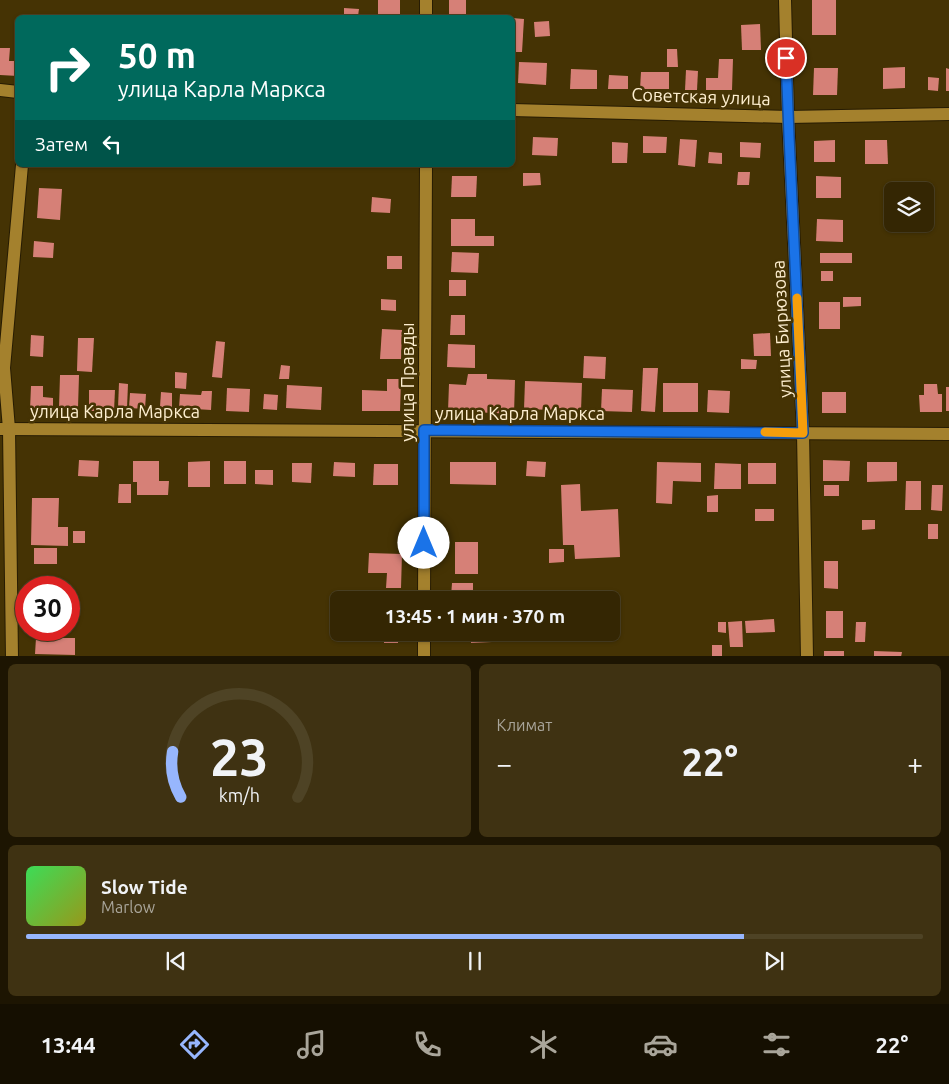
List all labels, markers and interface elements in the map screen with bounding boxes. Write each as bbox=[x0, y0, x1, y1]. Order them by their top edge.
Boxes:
icon: right bbox=[35, 35, 100, 100]
text: 50 m bbox=[118, 35, 196, 75]
pin bbox=[765, 37, 807, 79]
icon: arrive bbox=[772, 44, 800, 72]
text: улица Карла Маркса bbox=[118, 76, 326, 101]
street label: Советская улица bbox=[631, 84, 771, 108]
icon: left bbox=[98, 130, 126, 158]
text: Затем bbox=[35, 133, 88, 155]
map controls bbox=[884, 182, 934, 232]
button: layers bbox=[884, 182, 934, 232]
street label: улица Бирюзова bbox=[767, 260, 795, 398]
street label: улица Правды bbox=[397, 322, 417, 442]
street label: улица Карла Маркса bbox=[30, 401, 200, 421]
street label: улица Карла Маркса bbox=[435, 403, 605, 423]
position arrow bbox=[397, 516, 449, 568]
speed limit sign: 30 bbox=[15, 576, 80, 641]
text: 13:45 · 1 мин · 370 m bbox=[385, 605, 565, 627]
text: Климат bbox=[497, 716, 552, 734]
text: 23 bbox=[210, 728, 269, 786]
text: 22° bbox=[682, 741, 738, 783]
text: − bbox=[497, 748, 512, 779]
text: + bbox=[907, 748, 923, 779]
text: km/h bbox=[219, 785, 260, 805]
text: Slow Tide bbox=[101, 876, 188, 898]
text: Marlow bbox=[101, 898, 155, 916]
icon: previous bbox=[162, 947, 190, 975]
icon: pause bbox=[461, 947, 489, 975]
icon: next bbox=[760, 947, 788, 975]
icon: directions bbox=[177, 1027, 212, 1062]
icon: music bbox=[294, 1027, 329, 1062]
icon: phone bbox=[410, 1027, 445, 1062]
icon: climate bbox=[526, 1027, 561, 1062]
icon: car bbox=[643, 1027, 678, 1062]
icon: filters bbox=[759, 1027, 794, 1062]
text: 13:44 bbox=[41, 1032, 96, 1057]
text: 22° bbox=[876, 1032, 908, 1057]

